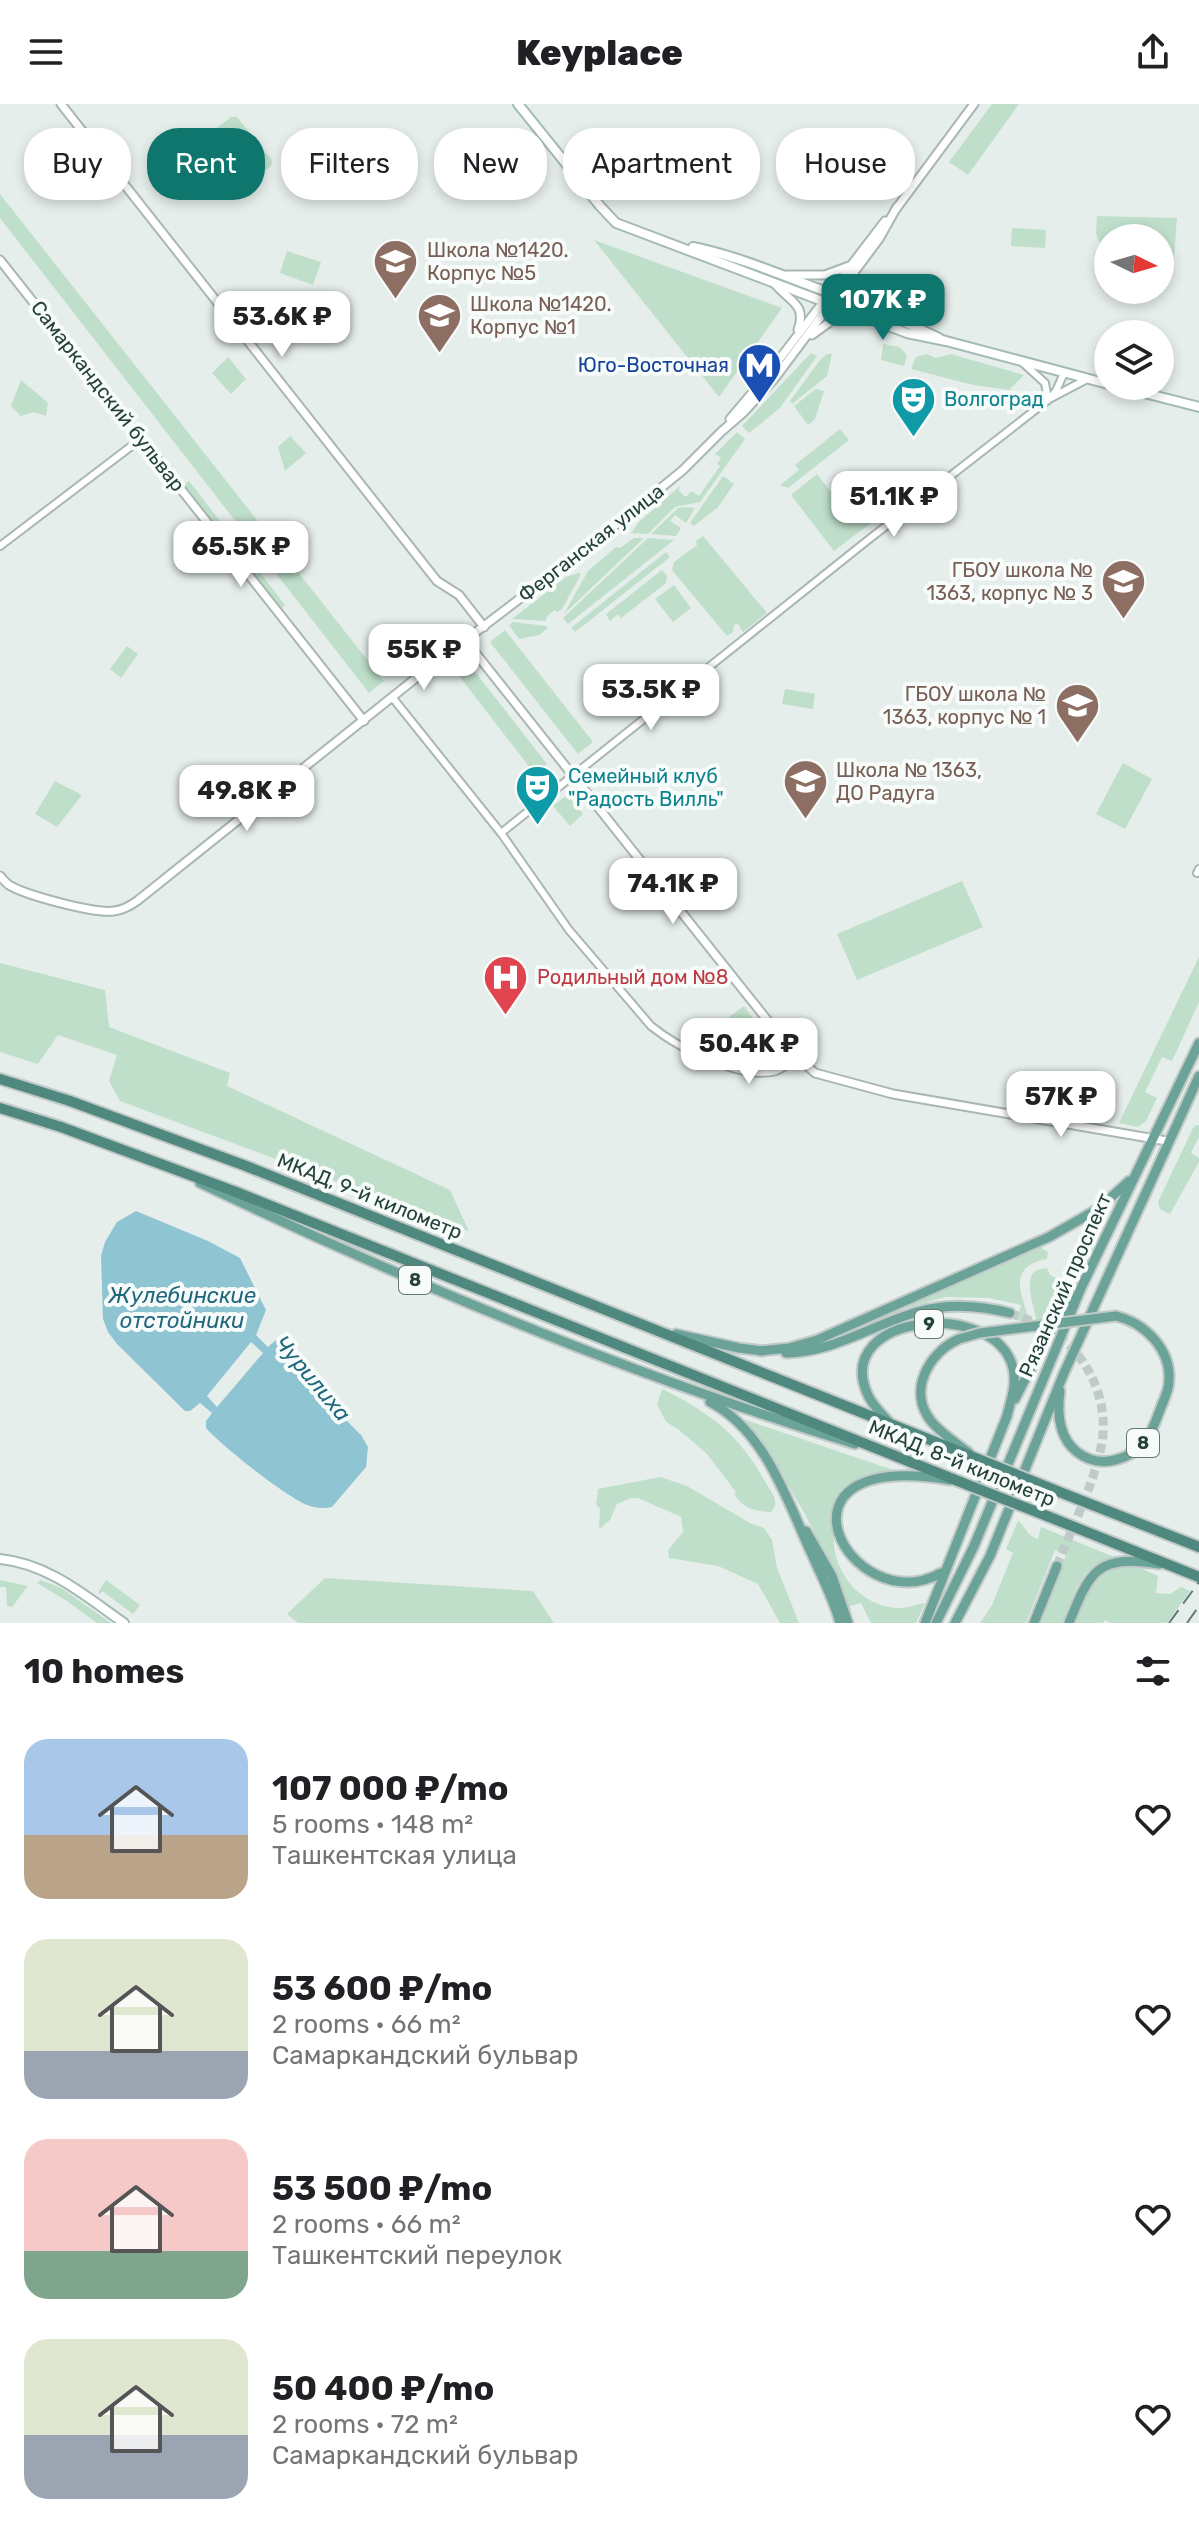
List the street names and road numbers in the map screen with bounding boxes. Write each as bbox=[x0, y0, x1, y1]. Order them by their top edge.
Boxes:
street label: Самаркандский бульвар bbox=[26, 296, 190, 496]
street label: Ферганская улица bbox=[513, 479, 669, 607]
street label: МКАД, 9-й километр bbox=[274, 1148, 466, 1244]
street label: Рязанский проспект bbox=[1014, 1189, 1116, 1381]
road number: 8 bbox=[399, 1266, 431, 1294]
road number: 9 bbox=[915, 1310, 943, 1338]
street label: МКАД, 8-й километр bbox=[865, 1415, 1059, 1511]
road number: 8 bbox=[1127, 1429, 1159, 1457]

